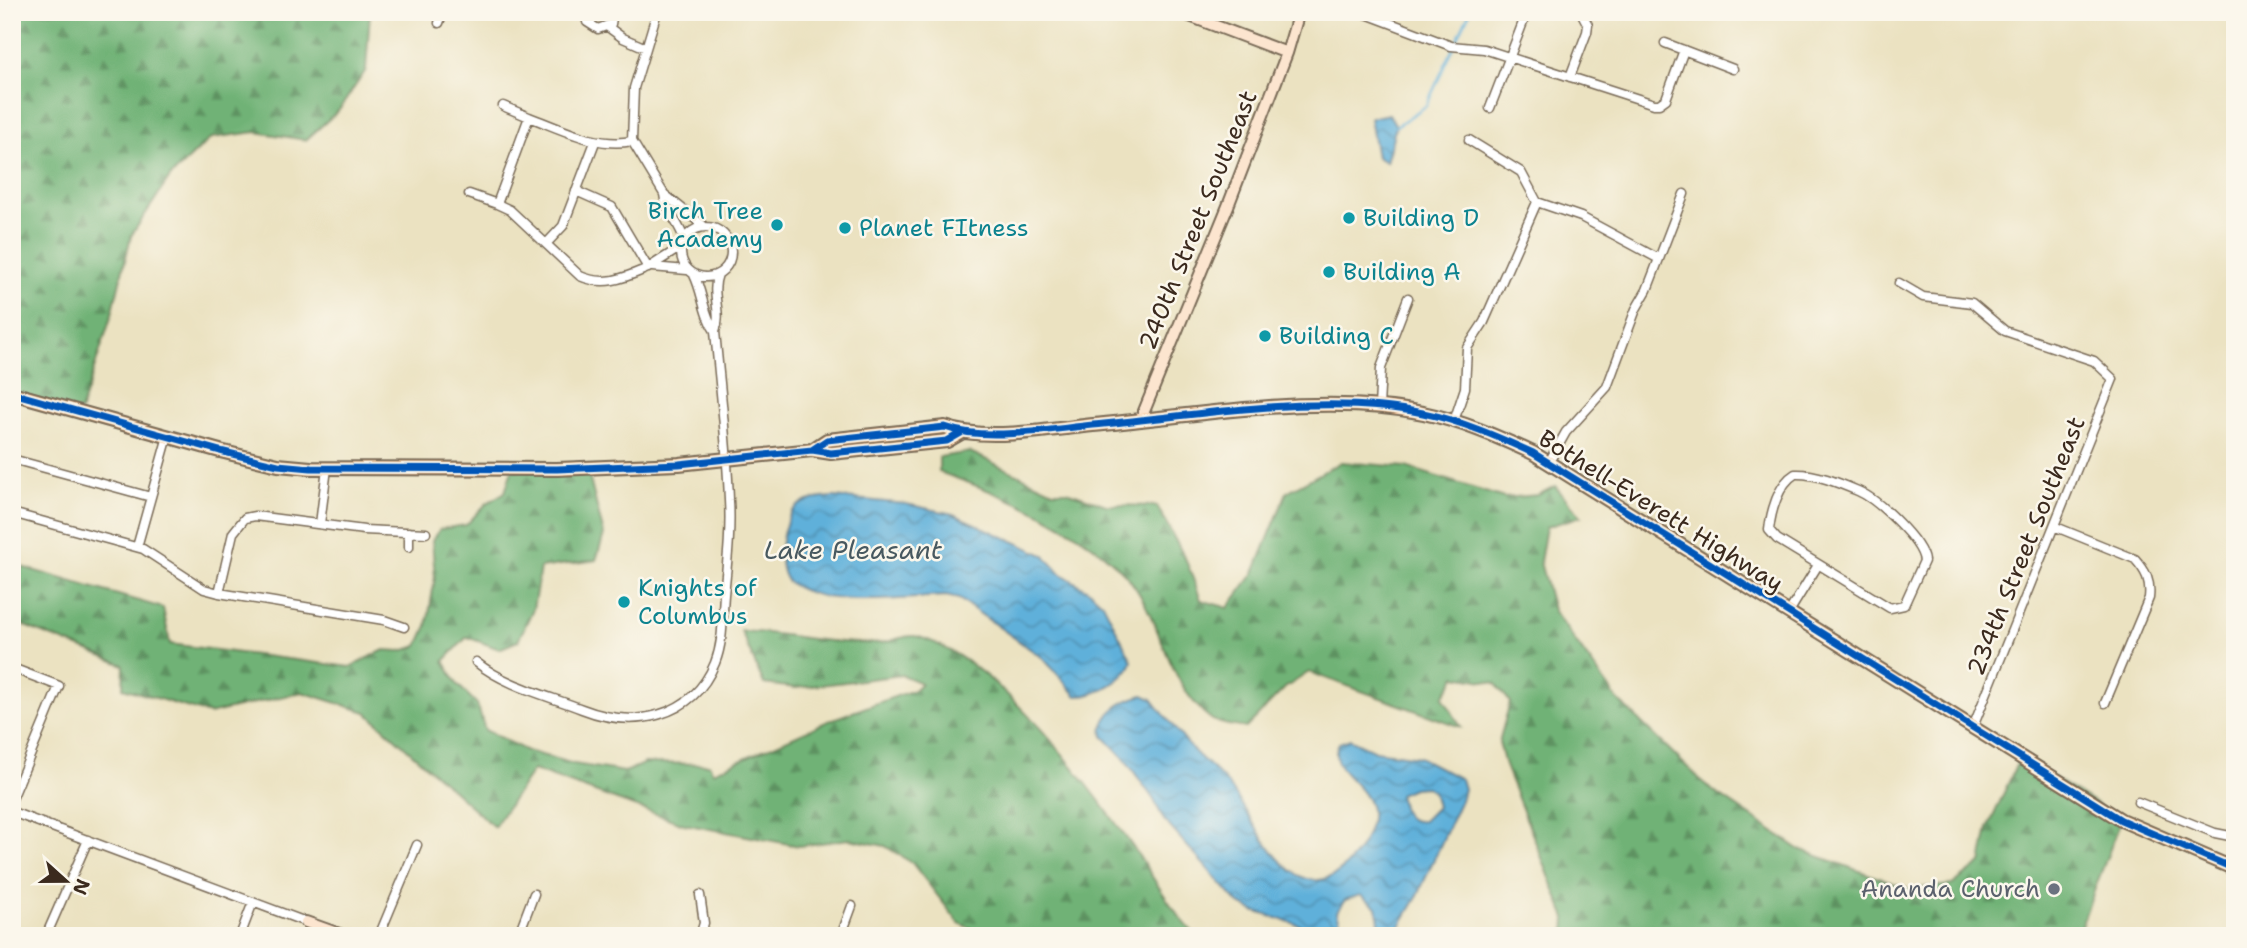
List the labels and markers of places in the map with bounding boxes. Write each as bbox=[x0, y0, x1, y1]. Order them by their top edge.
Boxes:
place label: Birch Tree Academy bbox=[648, 195, 763, 255]
place label: Building D bbox=[1363, 202, 1479, 234]
marker: Building D bbox=[1341, 210, 1357, 226]
place label: Planet FItness bbox=[859, 212, 1029, 244]
marker: Birch Tree Academy bbox=[769, 217, 785, 233]
marker: Planet FItness bbox=[837, 220, 853, 236]
place label: Building A bbox=[1343, 256, 1461, 288]
marker: Building A bbox=[1321, 264, 1337, 280]
place label: Building C bbox=[1279, 320, 1394, 352]
marker: Building C bbox=[1257, 328, 1273, 344]
place label: Knights of Columbus bbox=[638, 572, 758, 632]
marker: Knights of Columbus bbox=[616, 594, 632, 610]
place label: Ananda Church bbox=[1861, 873, 2040, 905]
marker: Ananda Church bbox=[2046, 881, 2062, 897]

